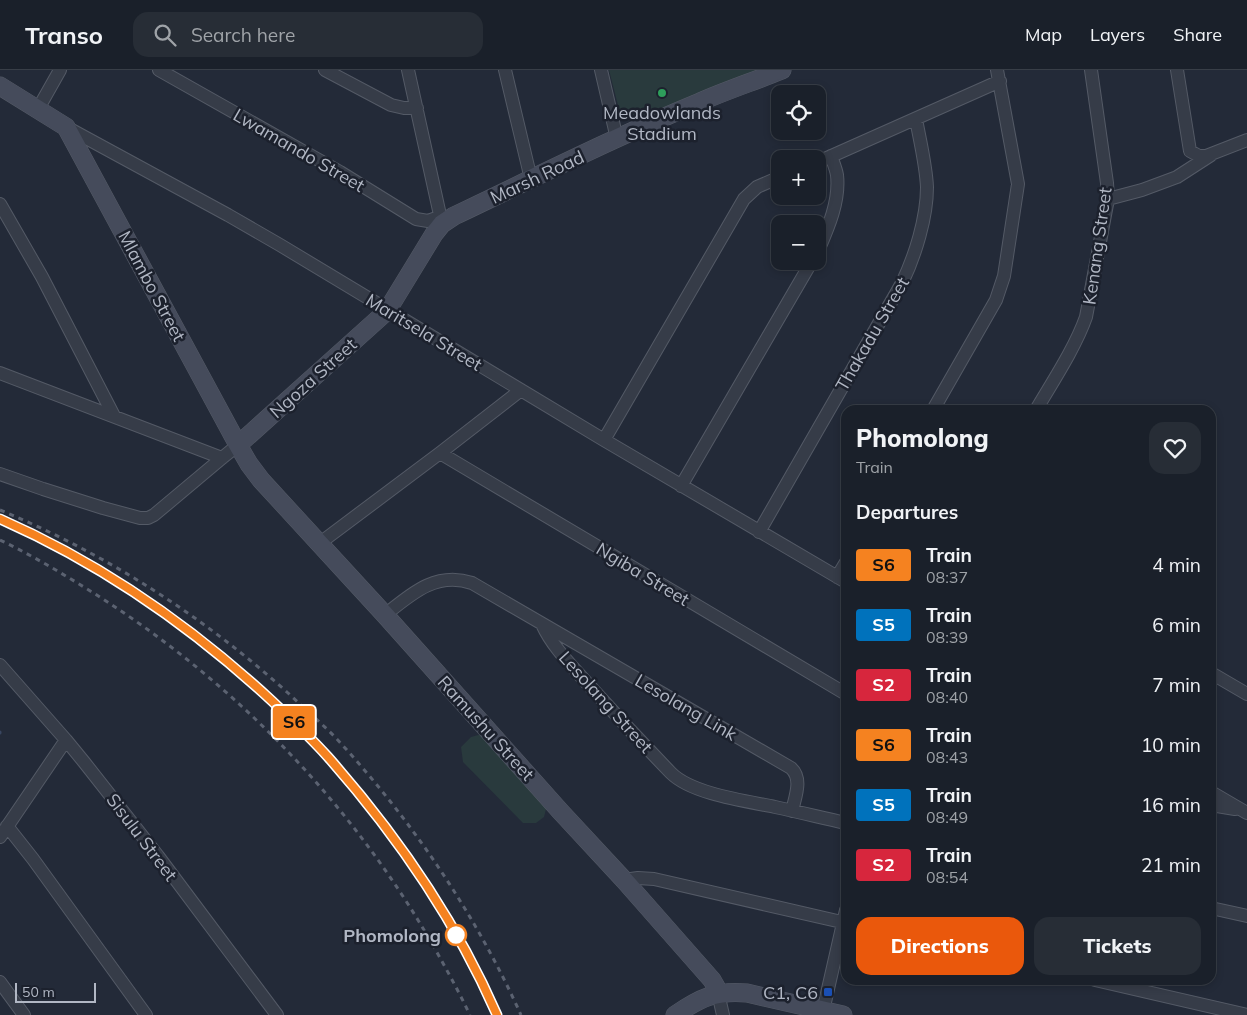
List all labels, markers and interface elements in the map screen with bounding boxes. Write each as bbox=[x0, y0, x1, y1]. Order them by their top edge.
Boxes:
search box bbox=[133, 12, 483, 57]
text: Transo bbox=[25, 20, 103, 50]
icon: search bbox=[151, 21, 179, 49]
text: Search here bbox=[191, 23, 295, 47]
text: Map bbox=[1025, 23, 1062, 46]
text: Layers bbox=[1090, 23, 1145, 46]
text: Share bbox=[1173, 23, 1222, 46]
map controls bbox=[771, 85, 826, 270]
button: locate bbox=[771, 85, 826, 140]
marker: Meadowlands Stadium bbox=[656, 87, 668, 99]
place label: Meadowlands Stadium bbox=[603, 101, 721, 145]
street label: Lwamando Street bbox=[229, 103, 369, 197]
street label: Marsh Road bbox=[486, 145, 588, 209]
button: + bbox=[771, 150, 826, 205]
street label: Kenang Street bbox=[1077, 186, 1117, 306]
button: − bbox=[771, 215, 826, 270]
street label: Mlambo Street bbox=[113, 227, 191, 345]
street label: Thakadu Street bbox=[830, 273, 914, 395]
street label: Maritsela Street bbox=[362, 288, 486, 376]
street label: Ngoza Street bbox=[265, 333, 361, 423]
button: heart bbox=[1149, 422, 1201, 474]
text: Phomolong bbox=[856, 423, 989, 453]
text: Train bbox=[856, 457, 893, 477]
text: Departures bbox=[856, 500, 958, 524]
street label: Ngiba Street bbox=[592, 537, 694, 611]
text: Train bbox=[926, 543, 972, 567]
text: S6 bbox=[872, 553, 895, 576]
text: 4 min bbox=[1152, 553, 1201, 577]
text: 08:37 bbox=[926, 567, 968, 587]
text: Train bbox=[926, 603, 972, 627]
text: S5 bbox=[872, 613, 895, 636]
text: 6 min bbox=[1152, 613, 1201, 637]
text: 08:39 bbox=[926, 627, 968, 647]
street label: Lesolang Street bbox=[554, 646, 658, 758]
text: Train bbox=[926, 663, 972, 687]
street label: Lesolang Link bbox=[631, 669, 742, 746]
street label: Ramushu Street bbox=[433, 671, 539, 785]
text: S2 bbox=[872, 673, 895, 696]
text: 7 min bbox=[1152, 673, 1201, 697]
text: 08:40 bbox=[926, 687, 968, 707]
line badge: S6 bbox=[272, 706, 316, 738]
text: S6 bbox=[283, 710, 305, 733]
text: Train bbox=[926, 723, 972, 747]
text: S6 bbox=[872, 733, 895, 756]
text: 10 min bbox=[1141, 733, 1201, 757]
text: 08:43 bbox=[926, 747, 968, 767]
text: Train bbox=[926, 783, 972, 807]
street label: Sisulu Street bbox=[102, 789, 182, 885]
text: S5 bbox=[872, 793, 895, 816]
text: 16 min bbox=[1141, 793, 1201, 817]
text: 08:49 bbox=[926, 807, 968, 827]
text: Train bbox=[926, 843, 972, 867]
text: S2 bbox=[872, 853, 895, 876]
text: 21 min bbox=[1141, 853, 1201, 877]
text: 08:54 bbox=[926, 867, 968, 887]
button: Directions bbox=[856, 917, 1024, 975]
button: Tickets bbox=[1034, 917, 1201, 975]
place label: Phomolong bbox=[343, 924, 441, 947]
marker: Phomolong bbox=[445, 924, 467, 946]
scale bar bbox=[15, 980, 96, 1003]
place label: C1, C6 bbox=[763, 981, 818, 1004]
text: 50 m bbox=[22, 983, 55, 1001]
marker: C1, C6 bbox=[822, 986, 834, 998]

